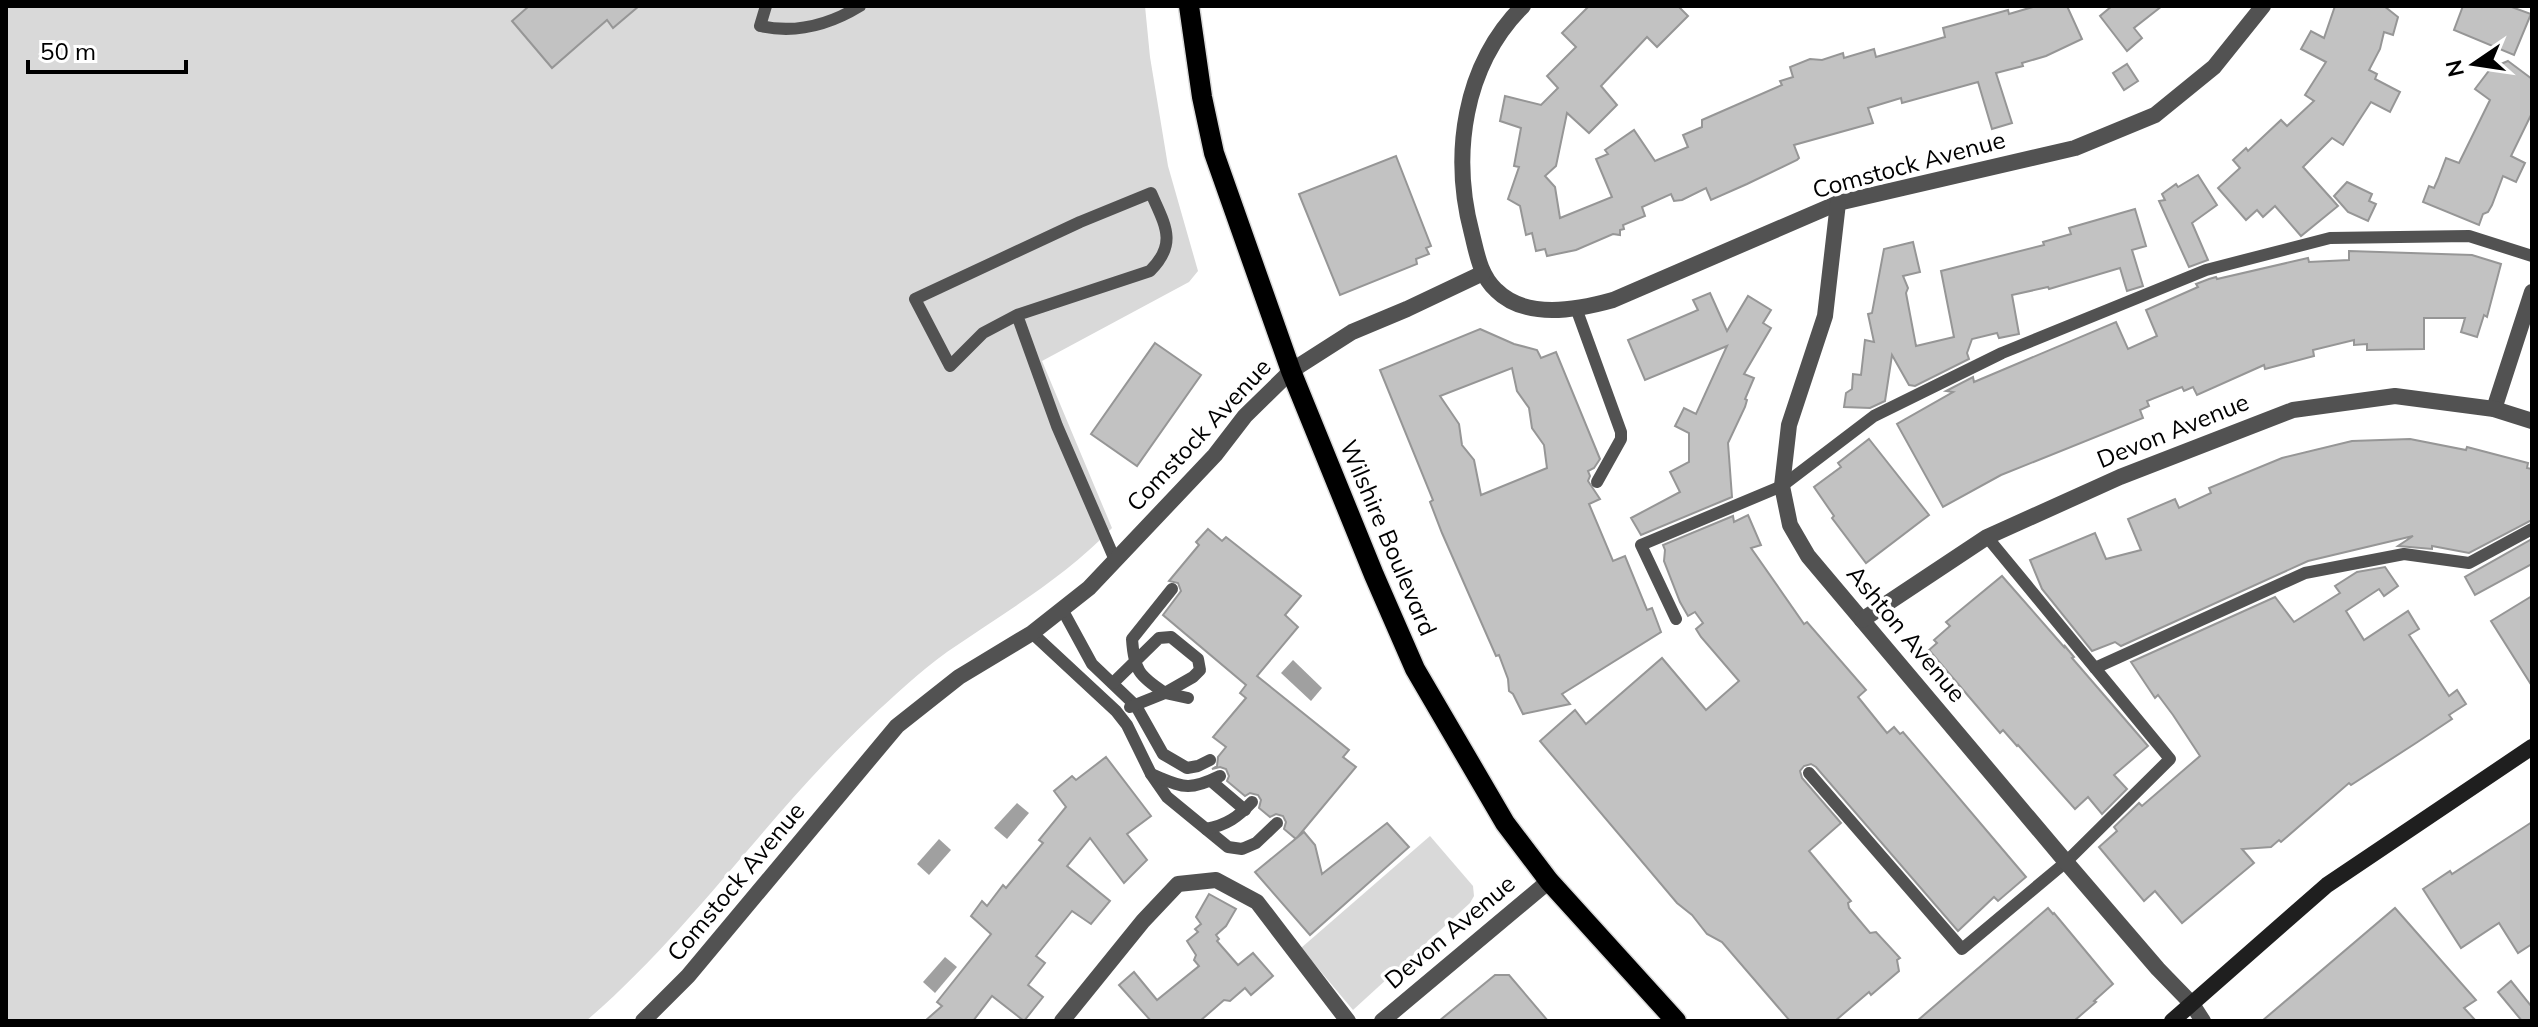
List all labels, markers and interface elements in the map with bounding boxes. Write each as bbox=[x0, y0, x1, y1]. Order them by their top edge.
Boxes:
scale bar bbox=[28, 24, 186, 74]
north arrow bbox=[2434, 24, 2514, 104]
text: 50 m bbox=[40, 36, 96, 66]
text: N bbox=[2439, 57, 2470, 80]
street label: Comstock Avenue bbox=[1809, 124, 2008, 204]
street label: Comstock Avenue bbox=[1120, 352, 1277, 517]
street label: Devon Avenue bbox=[2092, 386, 2253, 474]
street label: Wilshire Boulevard bbox=[1334, 435, 1444, 640]
street label: Ashton Avenue bbox=[1841, 559, 1973, 708]
street label: Comstock Avenue bbox=[660, 796, 810, 967]
street label: Devon Avenue bbox=[1378, 868, 1521, 994]

